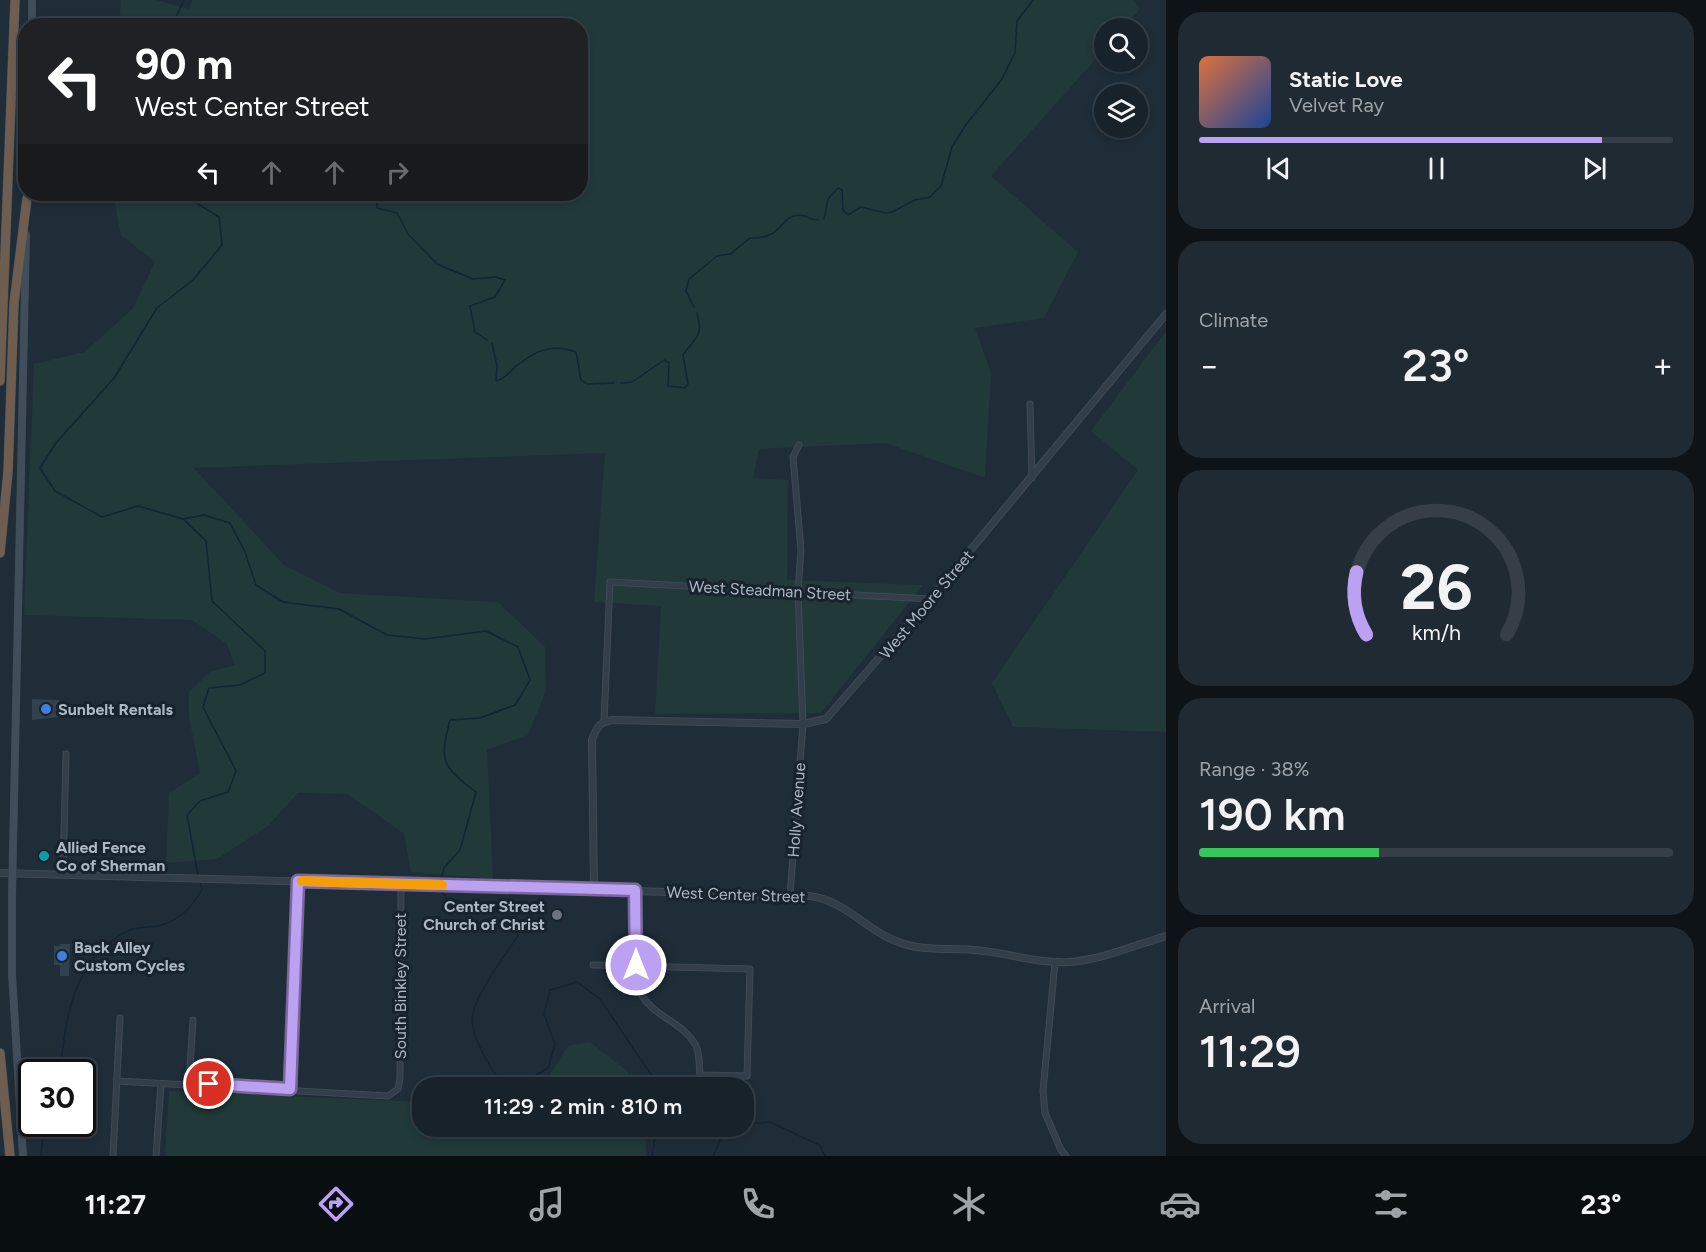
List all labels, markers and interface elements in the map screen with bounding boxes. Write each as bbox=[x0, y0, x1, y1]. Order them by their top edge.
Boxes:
map controls bbox=[1094, 18, 1148, 138]
button: search bbox=[1094, 18, 1148, 72]
text: 90 m bbox=[135, 39, 233, 90]
icon: left bbox=[36, 42, 114, 120]
text: Static Love bbox=[1289, 66, 1403, 93]
button: layers bbox=[1094, 84, 1148, 138]
text: West Center Street bbox=[135, 90, 370, 123]
text: Velvet Ray bbox=[1289, 93, 1384, 117]
icon: previous bbox=[1262, 152, 1295, 185]
icon: pause bbox=[1420, 152, 1453, 185]
icon: next bbox=[1578, 152, 1611, 185]
icon: left bbox=[192, 156, 225, 189]
icon: ahead bbox=[255, 156, 288, 189]
icon: ahead bbox=[318, 156, 351, 189]
icon: right bbox=[381, 156, 414, 189]
text: Climate bbox=[1199, 308, 1268, 332]
text: 23° bbox=[1402, 338, 1470, 392]
text: − bbox=[1199, 346, 1220, 385]
text: + bbox=[1652, 346, 1673, 385]
street label: West Moore Street bbox=[875, 546, 977, 662]
text: 26 bbox=[1400, 550, 1472, 625]
street label: West Steadman Street bbox=[688, 577, 852, 604]
text: km/h bbox=[1412, 620, 1460, 645]
place label: Sunbelt Rentals bbox=[58, 700, 173, 719]
marker: Sunbelt Rentals bbox=[39, 702, 53, 716]
text: Range · 38% bbox=[1199, 757, 1309, 781]
street label: Holly Avenue bbox=[784, 762, 809, 858]
text: 190 km bbox=[1199, 787, 1346, 841]
place label: Allied Fence Co of Sherman bbox=[56, 838, 165, 875]
marker: Allied Fence Co of Sherman bbox=[37, 849, 51, 863]
street label: West Center Street bbox=[666, 883, 806, 906]
place label: Center Street Church of Christ bbox=[423, 897, 545, 934]
marker: Center Street Church of Christ bbox=[550, 908, 564, 922]
street label: South Binkley Street bbox=[391, 913, 410, 1059]
position arrow bbox=[604, 933, 668, 997]
place label: Back Alley Custom Cycles bbox=[74, 938, 186, 975]
marker: Back Alley Custom Cycles bbox=[55, 949, 69, 963]
text: Arrival bbox=[1199, 994, 1255, 1018]
text: 11:29 bbox=[1199, 1024, 1301, 1078]
pin bbox=[183, 1058, 234, 1109]
speed limit sign: 30 bbox=[18, 1059, 96, 1137]
icon: arrive bbox=[192, 1067, 225, 1100]
text: 11:29 · 2 min · 810 m bbox=[484, 1093, 682, 1120]
icon: directions bbox=[315, 1183, 357, 1225]
icon: music bbox=[526, 1183, 568, 1225]
icon: phone bbox=[737, 1183, 779, 1225]
icon: climate bbox=[948, 1183, 990, 1225]
icon: car bbox=[1159, 1183, 1201, 1225]
icon: filters bbox=[1370, 1183, 1412, 1225]
text: 11:27 bbox=[84, 1188, 146, 1221]
text: 23° bbox=[1581, 1188, 1621, 1221]

